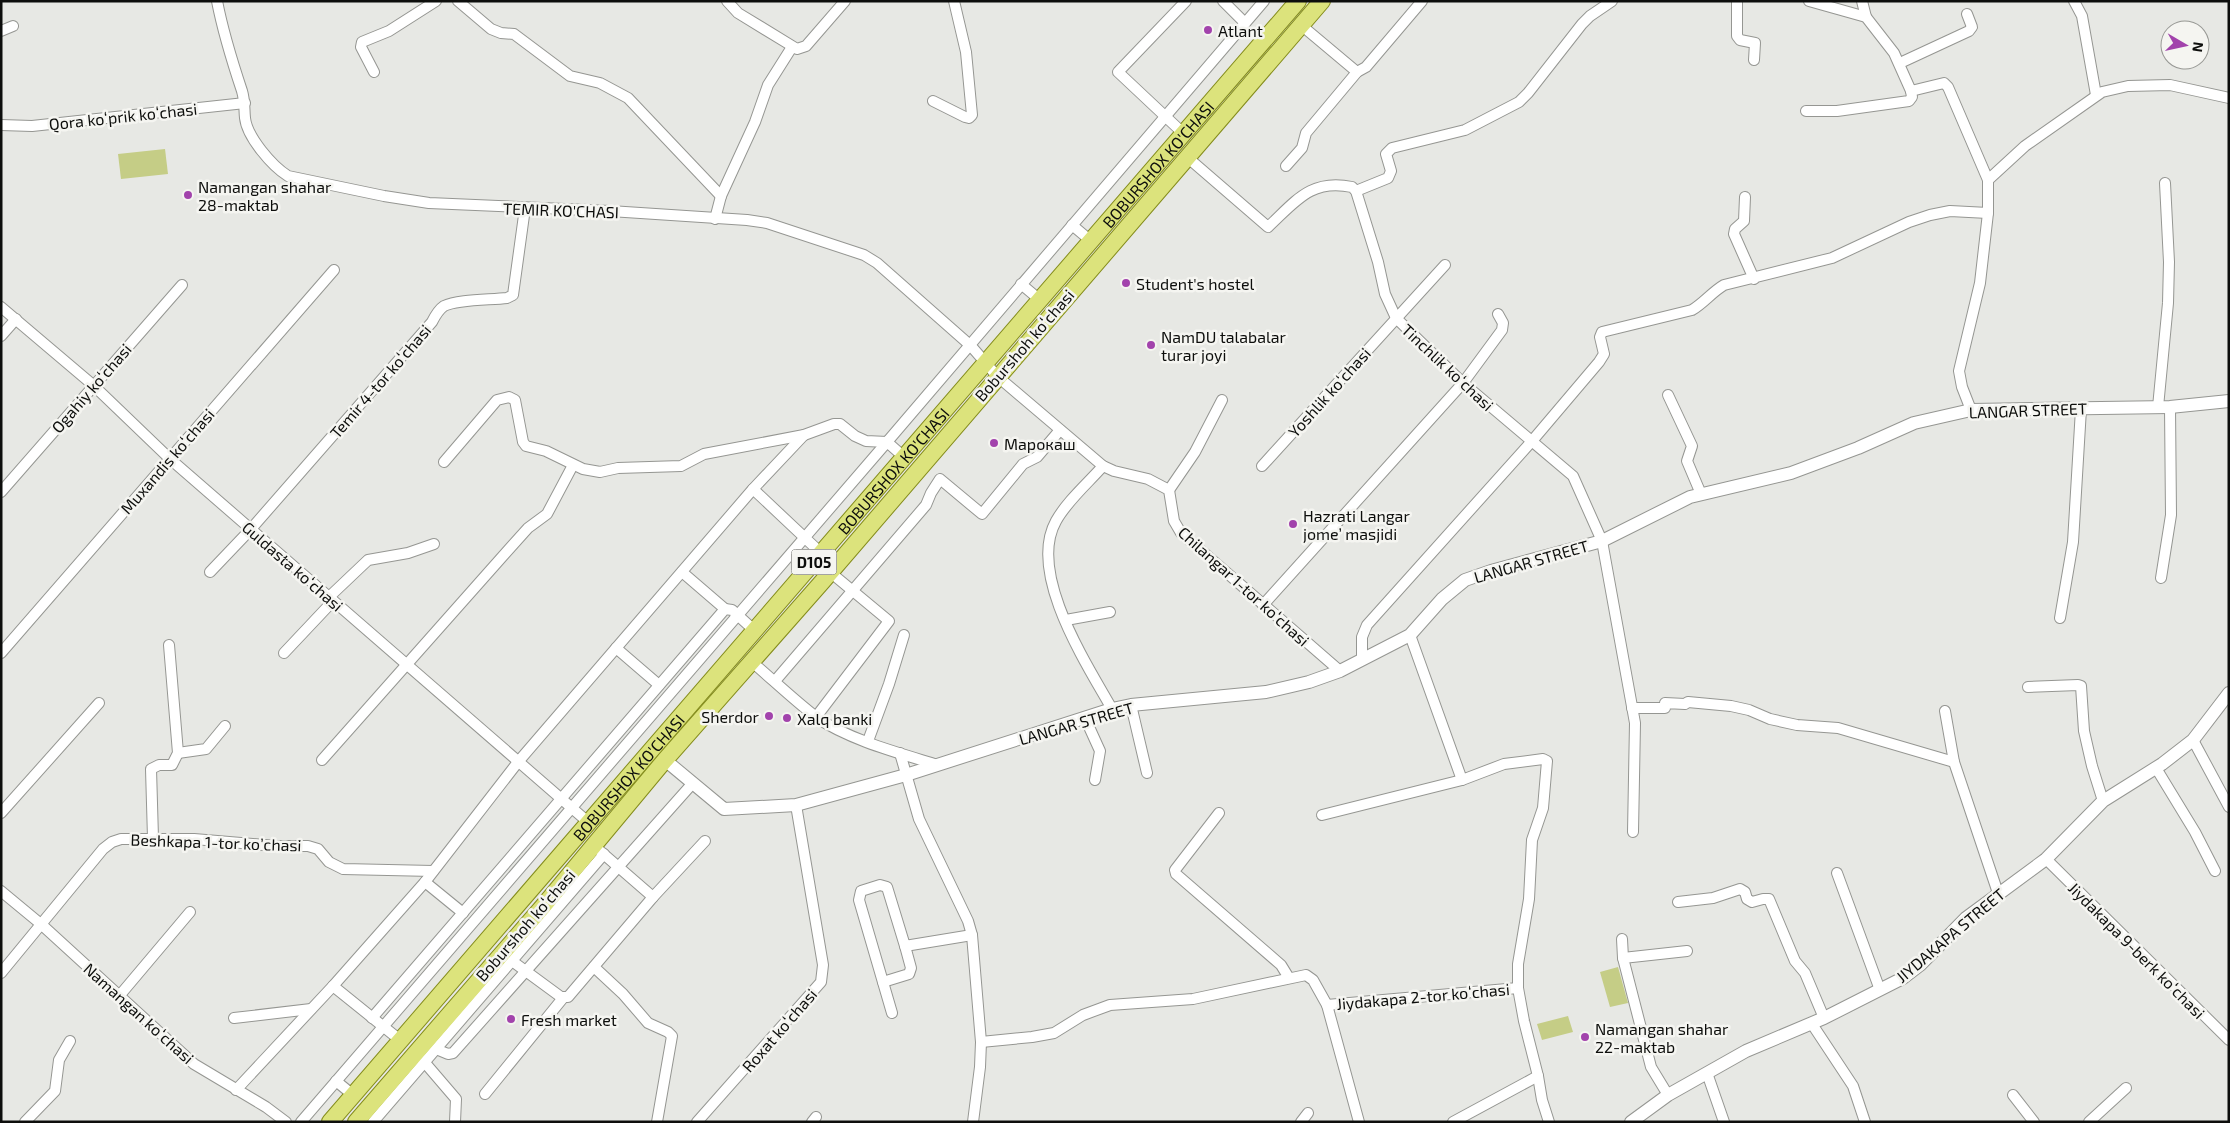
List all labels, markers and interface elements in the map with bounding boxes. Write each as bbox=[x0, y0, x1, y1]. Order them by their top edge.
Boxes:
north arrow bbox=[2160, 20, 2210, 70]
place label: Atlant bbox=[1218, 21, 1263, 40]
marker: Atlant bbox=[1202, 24, 1214, 36]
text: N bbox=[2189, 41, 2208, 53]
street label: BOBURSHOX KO'CHASI bbox=[1098, 97, 1217, 231]
street label: Qora koʻprik koʻchasi bbox=[48, 99, 198, 134]
place label: Namangan shahar 28-maktab bbox=[198, 177, 332, 214]
marker: Namangan shahar 28-maktab bbox=[182, 189, 194, 201]
street label: TEMIR KO'CHASI bbox=[503, 198, 619, 222]
place label: Student's hostel bbox=[1136, 274, 1254, 293]
marker: Student's hostel bbox=[1120, 277, 1132, 289]
street label: Boburshoh koʻchasi bbox=[970, 285, 1078, 405]
street label: Temir 4-tor koʻchasi bbox=[326, 320, 434, 442]
street label: Tinchlik koʻchasi bbox=[1398, 320, 1498, 414]
place label: NamDU talabalar turar joyi bbox=[1161, 327, 1286, 365]
marker: NamDU talabalar turar joyi bbox=[1145, 339, 1157, 351]
street label: Ogahiy koʻchasi bbox=[47, 340, 135, 436]
street label: Yoshlik koʻchasi bbox=[1284, 343, 1374, 441]
street label: LANGAR STREET bbox=[1969, 398, 2087, 422]
street label: BOBURSHOX KO'CHASI bbox=[833, 403, 952, 537]
street label: Muxandis koʻchasi bbox=[116, 405, 218, 517]
place label: Марокаш bbox=[1004, 434, 1076, 453]
marker: Марокаш bbox=[988, 437, 1000, 449]
place label: Hazrati Langar jome’ masjidi bbox=[1303, 506, 1410, 544]
street label: Guldasta koʻchasi bbox=[239, 517, 347, 615]
marker: Hazrati Langar jome’ masjidi bbox=[1287, 518, 1299, 530]
street label: Chilangar 1-tor koʻchasi bbox=[1175, 522, 1313, 650]
street label: LANGAR STREET bbox=[1472, 536, 1590, 586]
road number: D105 bbox=[792, 550, 836, 574]
street label: LANGAR STREET bbox=[1017, 698, 1135, 748]
place label: Sherdor bbox=[701, 707, 760, 726]
place label: Xalq banki bbox=[797, 709, 872, 728]
street label: BOBURSHOX KO'CHASI bbox=[568, 710, 688, 844]
marker: Sherdor bbox=[763, 710, 775, 722]
marker: Xalq banki bbox=[781, 712, 793, 724]
street label: Beshkapa 1-tor koʼchasi bbox=[130, 830, 302, 854]
street label: Boburshoh koʻchasi bbox=[471, 865, 579, 985]
street label: Jiydakapa 9-berk koʻchasi bbox=[2065, 878, 2209, 1022]
street label: JIYDAKAPA STREET bbox=[1892, 884, 2008, 986]
street label: Namangan koʻchasi bbox=[80, 959, 198, 1067]
street label: Jiydakapa 2-tor koʻchasi bbox=[1336, 979, 1510, 1013]
street label: Roxat koʻchasi bbox=[738, 984, 820, 1076]
place label: Fresh market bbox=[521, 1010, 617, 1029]
marker: Fresh market bbox=[505, 1013, 517, 1025]
place label: Namangan shahar 22-maktab bbox=[1595, 1019, 1729, 1056]
marker: Namangan shahar 22-maktab bbox=[1579, 1031, 1591, 1043]

